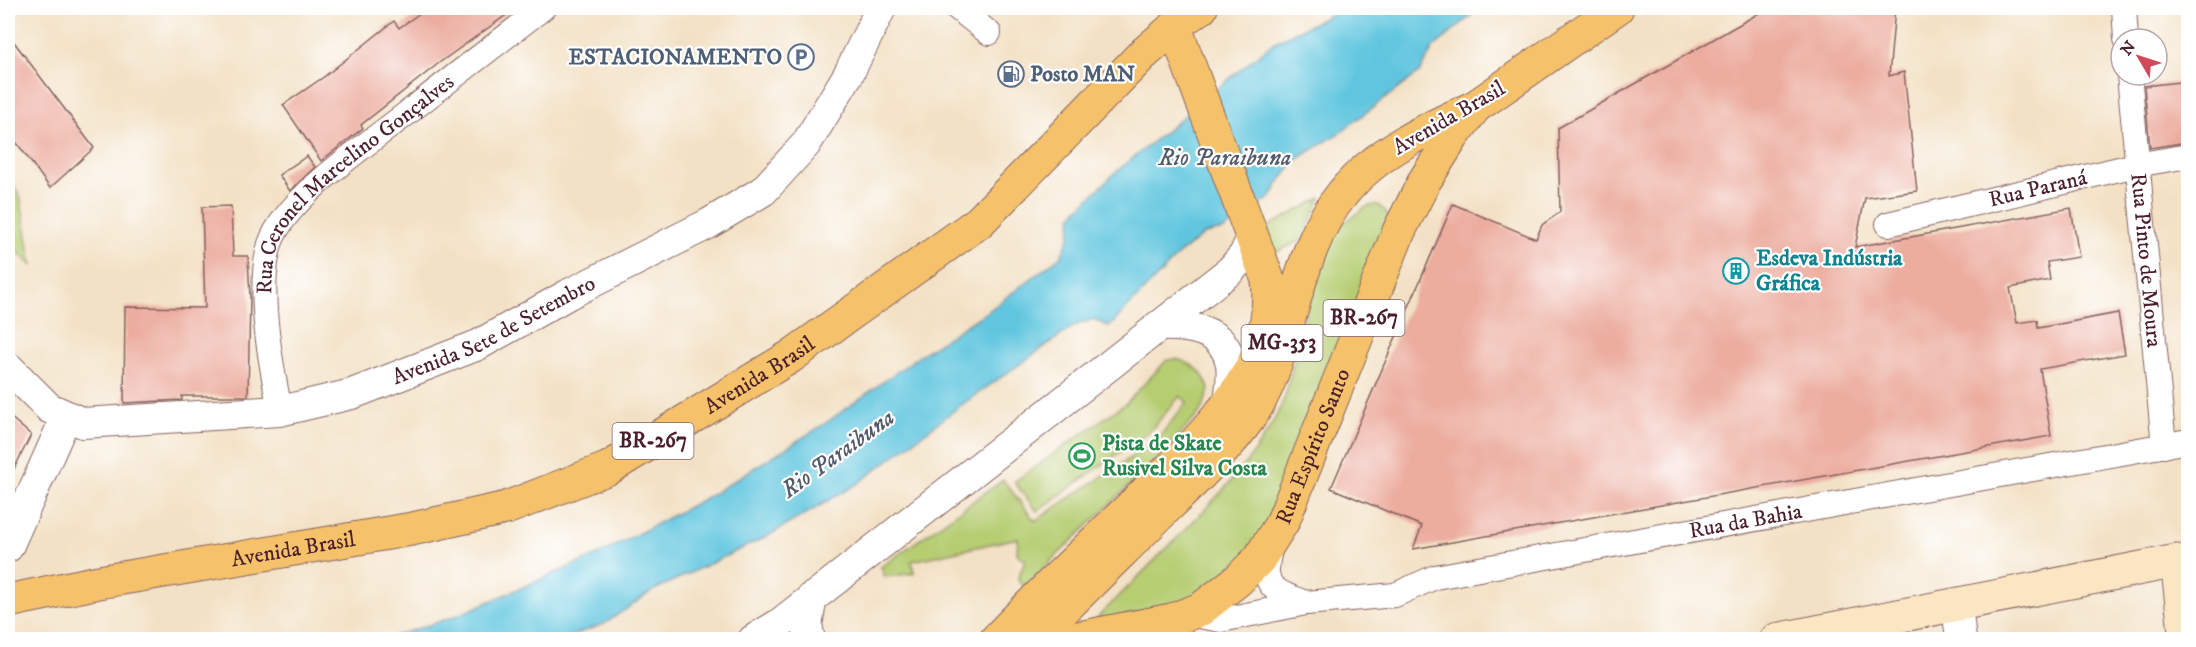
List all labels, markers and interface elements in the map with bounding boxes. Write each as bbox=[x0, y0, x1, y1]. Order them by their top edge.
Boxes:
north arrow bbox=[2109, 27, 2169, 87]
text: N bbox=[2116, 37, 2140, 60]
parking icon: ESTACIONAMENTO bbox=[786, 42, 816, 72]
place label: ESTACIONAMENTO bbox=[569, 44, 782, 71]
fuel station icon: Posto MAN bbox=[996, 59, 1026, 89]
place label: Posto MAN bbox=[1030, 61, 1135, 88]
street label: Rua Ceronel Marcelino Gonçalves bbox=[251, 68, 459, 294]
street label: Avenida Brasil bbox=[1388, 75, 1510, 161]
water label: Rio Paraibuna bbox=[1158, 143, 1291, 173]
street label: Rua Paraná bbox=[1986, 164, 2090, 213]
street label: Rua Pinto de Moura bbox=[2125, 172, 2168, 349]
place label: Esdeva Indústria Gráfica bbox=[1756, 245, 1903, 297]
building icon: Esdeva Indústria Gráfica bbox=[1721, 256, 1751, 286]
street label: Avenida Sete de Setembro bbox=[388, 270, 600, 391]
road number: BR-267 bbox=[1324, 300, 1404, 336]
road number: MG-353 bbox=[1242, 325, 1322, 361]
street label: Avenida Brasil bbox=[699, 330, 820, 420]
street label: Rua Espírito Santo bbox=[1270, 365, 1356, 528]
water label: Rio Paraibuna bbox=[775, 403, 901, 506]
road number: BR-267 bbox=[612, 423, 694, 459]
place label: Pista de Skate Rusivel Silva Costa bbox=[1102, 430, 1267, 482]
sports icon: Pista de Skate Rusivel Silva Costa bbox=[1067, 441, 1097, 471]
street label: Rua da Bahia bbox=[1687, 497, 1805, 544]
street label: Avenida Brasil bbox=[229, 525, 358, 573]

